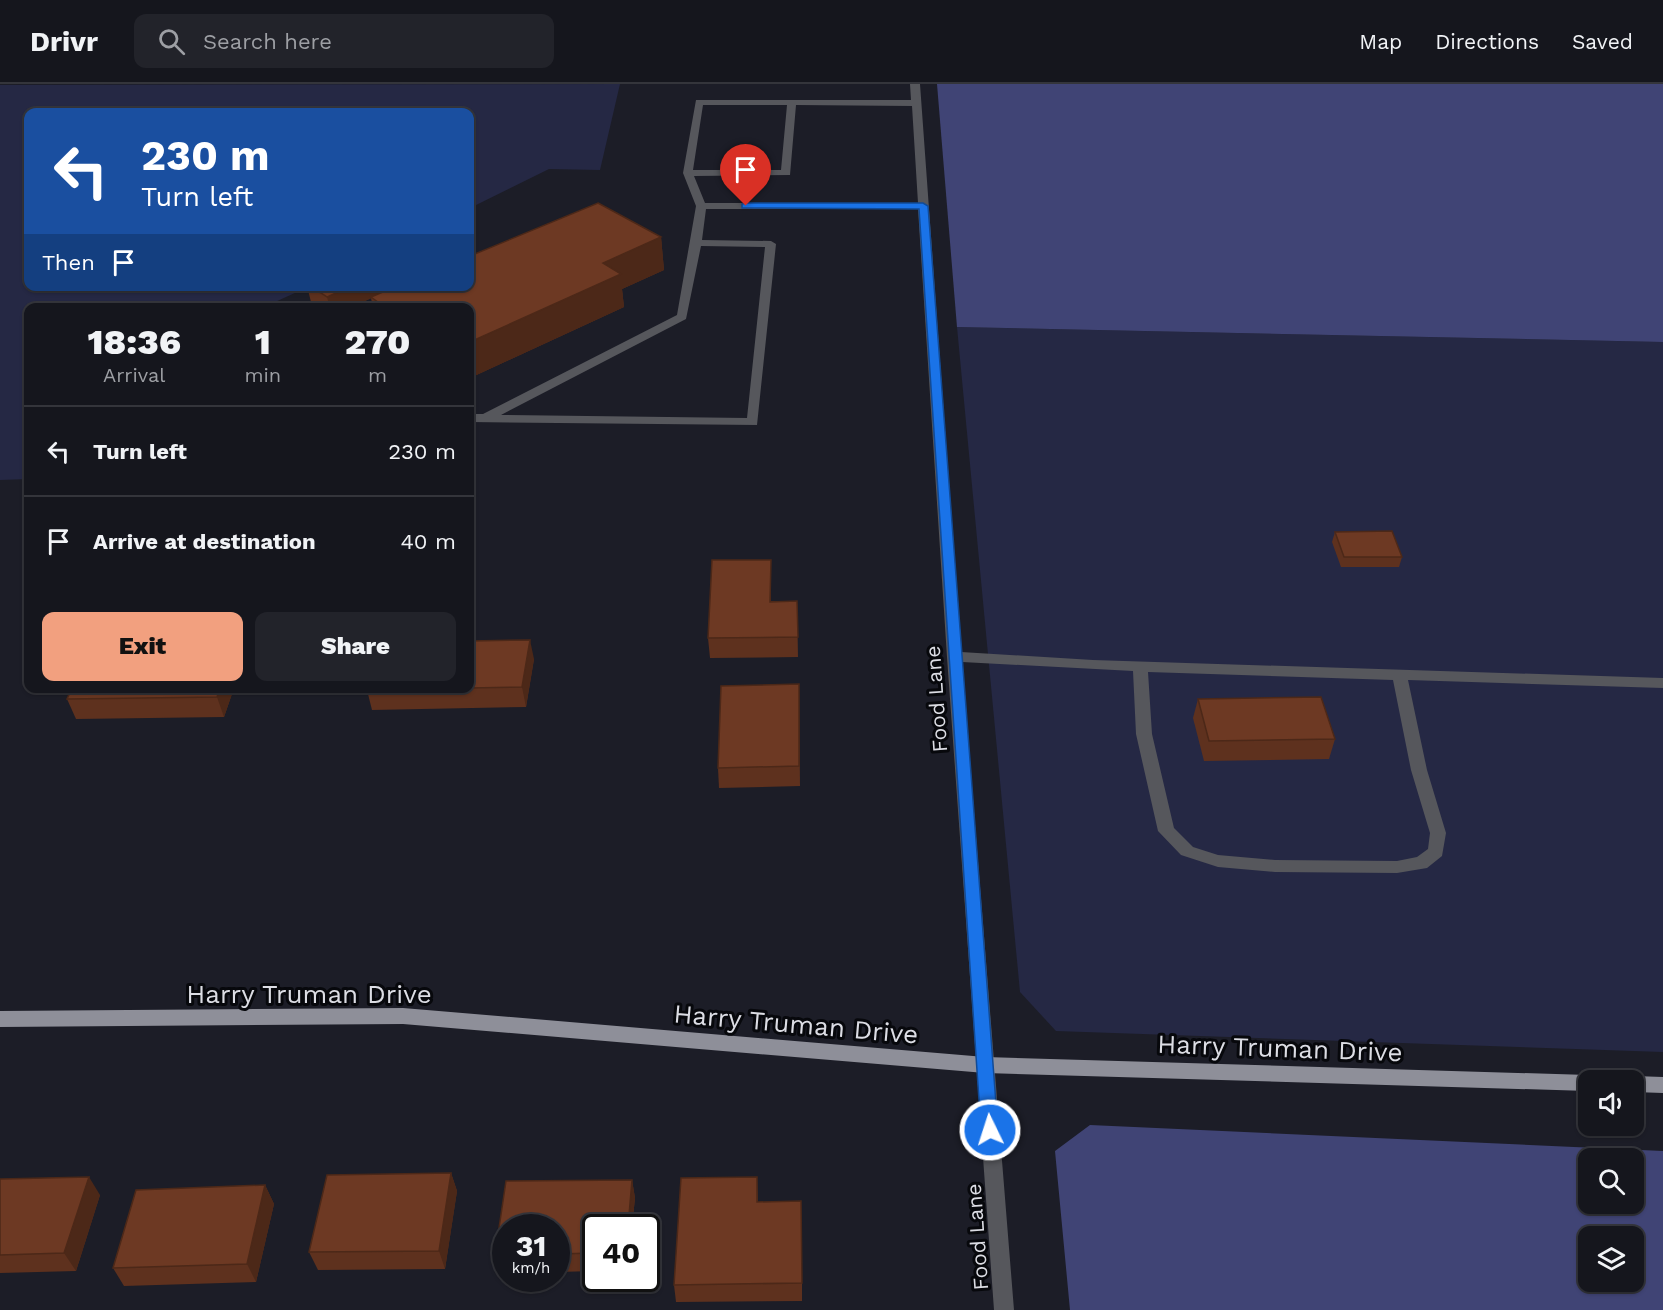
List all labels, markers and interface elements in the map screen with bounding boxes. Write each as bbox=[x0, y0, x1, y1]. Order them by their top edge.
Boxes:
search box bbox=[134, 14, 554, 68]
text: Drivr bbox=[30, 25, 98, 58]
icon: search bbox=[155, 25, 188, 58]
text: Search here bbox=[203, 29, 332, 54]
text: Map bbox=[1359, 29, 1402, 54]
text: Directions bbox=[1435, 29, 1539, 54]
text: Saved bbox=[1572, 29, 1633, 54]
text: 230 m bbox=[141, 131, 270, 180]
icon: left bbox=[42, 132, 120, 210]
pin bbox=[720, 144, 771, 206]
icon: arrive bbox=[729, 153, 762, 186]
text: Turn left bbox=[141, 181, 253, 213]
icon: arrive bbox=[107, 246, 140, 279]
text: Then bbox=[42, 250, 95, 275]
text: 18:36 bbox=[87, 321, 181, 363]
text: 1 bbox=[255, 321, 271, 363]
text: 270 bbox=[345, 321, 411, 363]
text: Arrival bbox=[103, 363, 165, 387]
text: min bbox=[244, 363, 281, 387]
text: m bbox=[368, 363, 387, 387]
icon: left bbox=[42, 435, 75, 468]
text: Turn left bbox=[93, 439, 187, 464]
text: 230 m bbox=[388, 439, 456, 464]
icon: arrive bbox=[42, 525, 75, 558]
text: Arrive at destination bbox=[93, 529, 316, 554]
text: 40 m bbox=[400, 529, 456, 554]
button: Exit bbox=[42, 612, 243, 681]
button: Share bbox=[255, 612, 456, 681]
street label: Food Lane bbox=[920, 645, 952, 753]
street label: Harry Truman Drive bbox=[186, 979, 432, 1009]
street label: Harry Truman Drive bbox=[672, 998, 920, 1050]
street label: Harry Truman Drive bbox=[1157, 1029, 1403, 1067]
map controls bbox=[1578, 1070, 1644, 1292]
button: sound bbox=[1578, 1070, 1644, 1136]
position arrow bbox=[958, 1098, 1022, 1162]
button: search bbox=[1578, 1148, 1644, 1214]
street label: Food Lane bbox=[961, 1183, 993, 1291]
speed limit sign: 40 bbox=[582, 1214, 660, 1292]
button: layers bbox=[1578, 1226, 1644, 1292]
text: 31 bbox=[516, 1228, 546, 1263]
text: km/h bbox=[512, 1259, 550, 1277]

